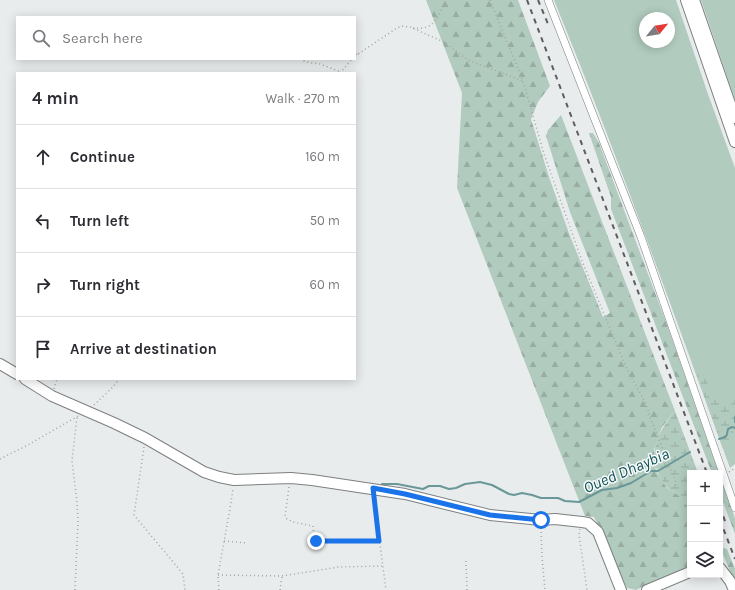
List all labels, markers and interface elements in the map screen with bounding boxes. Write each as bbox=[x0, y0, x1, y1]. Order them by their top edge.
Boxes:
north arrow bbox=[639, 12, 675, 48]
search box bbox=[16, 16, 356, 60]
icon: search bbox=[30, 27, 52, 49]
text: Search here bbox=[62, 29, 143, 47]
text: 4 min bbox=[32, 88, 79, 108]
text: Walk · 270 m bbox=[266, 91, 340, 106]
icon: ahead bbox=[32, 146, 54, 168]
text: Continue bbox=[70, 148, 135, 166]
text: 160 m bbox=[305, 149, 340, 164]
icon: left bbox=[32, 210, 54, 232]
text: Turn left bbox=[70, 212, 129, 230]
text: 50 m bbox=[310, 213, 340, 228]
icon: right bbox=[32, 274, 54, 296]
text: Turn right bbox=[70, 276, 140, 294]
text: 60 m bbox=[310, 277, 340, 292]
icon: arrive bbox=[32, 338, 54, 360]
text: Arrive at destination bbox=[70, 340, 217, 358]
water label: Oued Dhaybia bbox=[580, 444, 672, 497]
map controls bbox=[687, 470, 723, 578]
button: + bbox=[687, 470, 723, 506]
button: − bbox=[687, 506, 723, 542]
route start bbox=[532, 511, 550, 529]
route end bbox=[307, 532, 325, 550]
button: layers bbox=[687, 542, 723, 578]

